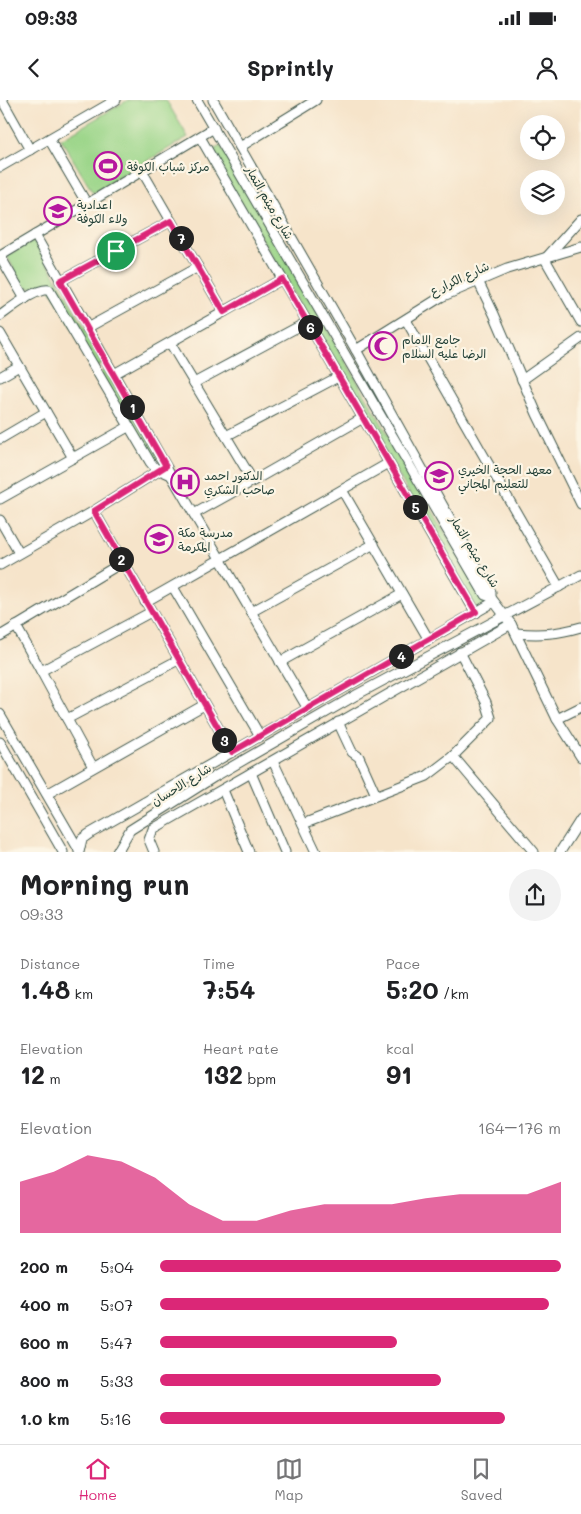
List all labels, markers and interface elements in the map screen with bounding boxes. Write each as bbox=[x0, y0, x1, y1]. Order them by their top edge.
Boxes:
text: 09:33 bbox=[25, 5, 77, 30]
text: Sprintly bbox=[247, 53, 334, 82]
icon: back bbox=[20, 54, 48, 82]
icon: person bbox=[533, 54, 561, 82]
map controls bbox=[520, 115, 565, 215]
button: locate bbox=[520, 115, 565, 160]
sports icon: مركز شباب الكوفة bbox=[93, 151, 123, 181]
place label: مركز شباب الكوفة bbox=[127, 158, 210, 175]
street label: شارع ميثم التمار bbox=[240, 161, 298, 243]
button: layers bbox=[520, 170, 565, 215]
school or university icon: اعدادية ولاء الكوفة bbox=[43, 196, 73, 226]
place label: اعدادية ولاء الكوفة bbox=[77, 196, 128, 227]
pin: 7 bbox=[168, 226, 194, 250]
text: 7 bbox=[178, 229, 185, 248]
pin bbox=[95, 230, 137, 272]
icon: arrive bbox=[102, 237, 130, 265]
street label: شارع الكرار ع bbox=[427, 257, 492, 301]
pin: 6 bbox=[298, 314, 322, 340]
text: 6 bbox=[306, 318, 315, 337]
mosque icon: جامع الامام الرضا عليه السلام bbox=[368, 331, 398, 361]
place label: جامع الامام الرضا عليه السلام bbox=[402, 331, 486, 363]
pin: 1 bbox=[120, 394, 144, 420]
text: 1 bbox=[129, 398, 136, 417]
school or university icon: معهد الحجة الخيري للتعليم المجاني bbox=[424, 461, 454, 491]
place label: معهد الحجة الخيري للتعليم المجاني bbox=[458, 461, 552, 495]
hospital icon: الدكتور احمد صاحب الشكري bbox=[170, 467, 200, 497]
place label: الدكتور احمد صاحب الشكري bbox=[204, 467, 275, 499]
pin: 5 bbox=[402, 494, 428, 520]
text: 5 bbox=[411, 498, 420, 517]
street label: شارع ميثم التمار bbox=[444, 511, 504, 591]
school or university icon: مدرسة مكة المكرمة bbox=[144, 524, 174, 554]
place label: مدرسة مكة المكرمة bbox=[178, 524, 233, 554]
pin: 2 bbox=[108, 546, 134, 572]
text: 2 bbox=[118, 550, 125, 569]
pin: 4 bbox=[388, 644, 414, 668]
text: 4 bbox=[397, 647, 406, 666]
pin: 3 bbox=[212, 728, 236, 752]
text: 3 bbox=[220, 731, 229, 750]
street label: شارع الاحسان bbox=[148, 759, 215, 810]
text: Morning run bbox=[20, 866, 189, 902]
button: share bbox=[509, 869, 561, 921]
text: 09:33 bbox=[20, 903, 63, 924]
text: Distance bbox=[20, 954, 80, 973]
text: Time bbox=[203, 954, 235, 973]
text: Pace bbox=[386, 954, 420, 973]
text: 1.48 bbox=[20, 973, 70, 1005]
text: 7:54 bbox=[203, 973, 255, 1005]
text: 5:20 bbox=[386, 973, 439, 1005]
text: km bbox=[70, 984, 93, 1003]
text: /km bbox=[439, 984, 469, 1003]
text: Elevation bbox=[20, 1039, 83, 1058]
text: Heart rate bbox=[203, 1039, 279, 1058]
text: kcal bbox=[386, 1039, 414, 1058]
text: 12 bbox=[20, 1058, 45, 1090]
text: 132 bbox=[203, 1058, 243, 1090]
text: 91 bbox=[386, 1058, 412, 1090]
text: m bbox=[45, 1069, 61, 1088]
text: bpm bbox=[243, 1069, 276, 1088]
text: Elevation bbox=[20, 1117, 92, 1138]
text: 164–176 m bbox=[478, 1117, 561, 1138]
text: 200 m bbox=[20, 1256, 68, 1277]
text: 5:04 bbox=[100, 1256, 134, 1277]
text: 400 m bbox=[20, 1294, 69, 1315]
text: 5:07 bbox=[100, 1294, 133, 1315]
text: 600 m bbox=[20, 1332, 69, 1353]
text: 5:47 bbox=[100, 1332, 133, 1353]
text: 800 m bbox=[20, 1370, 69, 1391]
text: 5:33 bbox=[100, 1370, 133, 1391]
text: 1.0 km bbox=[20, 1408, 69, 1429]
text: 5:16 bbox=[100, 1408, 131, 1429]
tab: Home bbox=[79, 1455, 117, 1504]
tab: Map bbox=[275, 1455, 303, 1504]
tab: Saved bbox=[461, 1455, 502, 1504]

